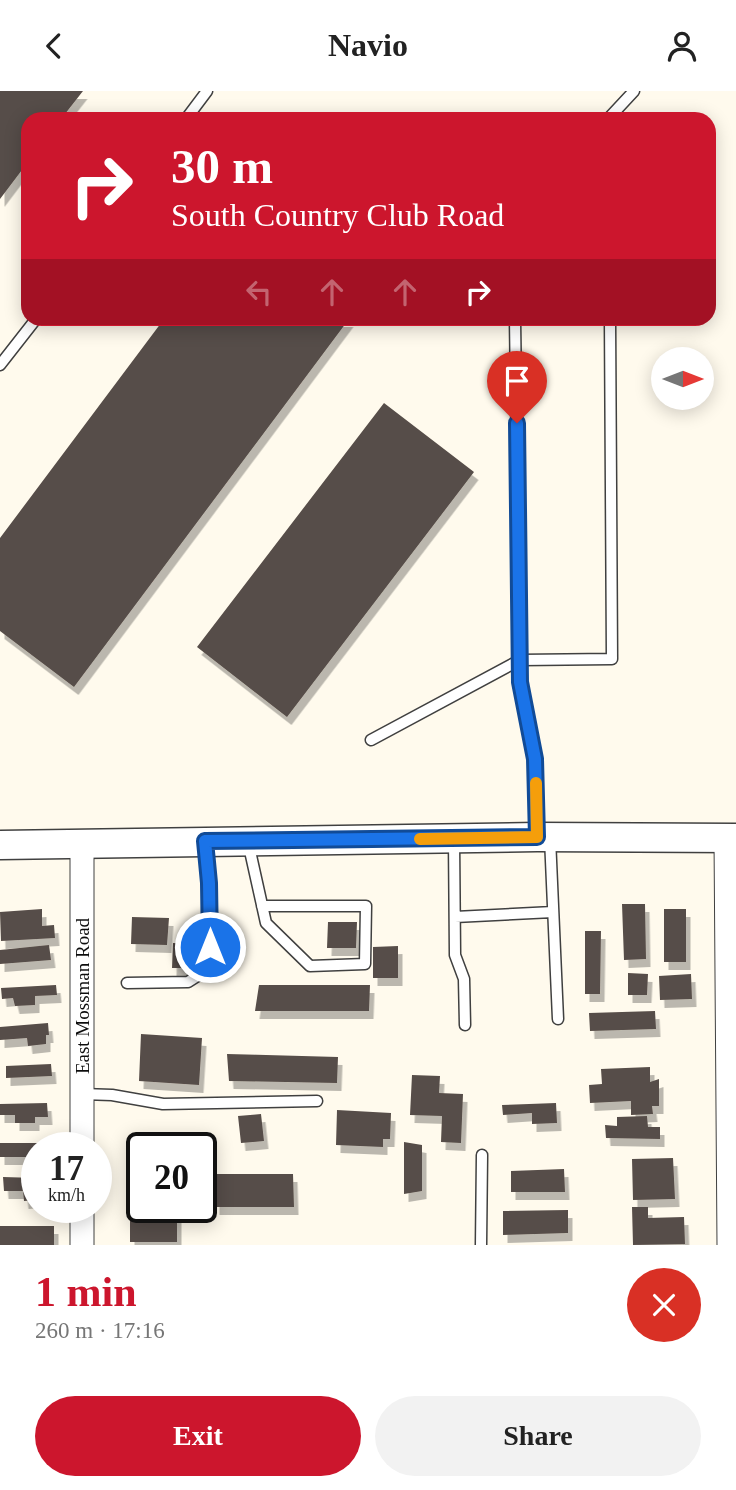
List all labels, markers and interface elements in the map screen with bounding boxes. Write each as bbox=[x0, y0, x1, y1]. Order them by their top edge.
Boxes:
icon: back bbox=[35, 27, 73, 65]
text: Navio bbox=[328, 27, 408, 63]
icon: person bbox=[663, 27, 701, 65]
text: 30 m bbox=[171, 139, 273, 194]
icon: right bbox=[56, 140, 147, 231]
text: South Country Club Road bbox=[171, 197, 504, 233]
icon: left bbox=[240, 273, 278, 311]
icon: ahead bbox=[313, 273, 351, 311]
icon: ahead bbox=[386, 273, 424, 311]
icon: right bbox=[459, 273, 497, 311]
north arrow bbox=[651, 347, 714, 409]
map controls bbox=[651, 347, 714, 410]
pin bbox=[487, 351, 547, 423]
icon: arrive bbox=[498, 362, 536, 400]
position arrow bbox=[173, 910, 247, 984]
street label: East Mossman Road bbox=[72, 917, 93, 1074]
speed limit sign: 20 bbox=[126, 1132, 217, 1223]
text: 17 bbox=[49, 1149, 84, 1188]
text: km/h bbox=[48, 1185, 85, 1205]
button: close bbox=[627, 1268, 701, 1342]
text: 1 min bbox=[35, 1269, 137, 1315]
text: 260 m · 17:16 bbox=[35, 1318, 165, 1343]
button: Exit bbox=[35, 1396, 361, 1476]
button: Share bbox=[375, 1396, 701, 1476]

